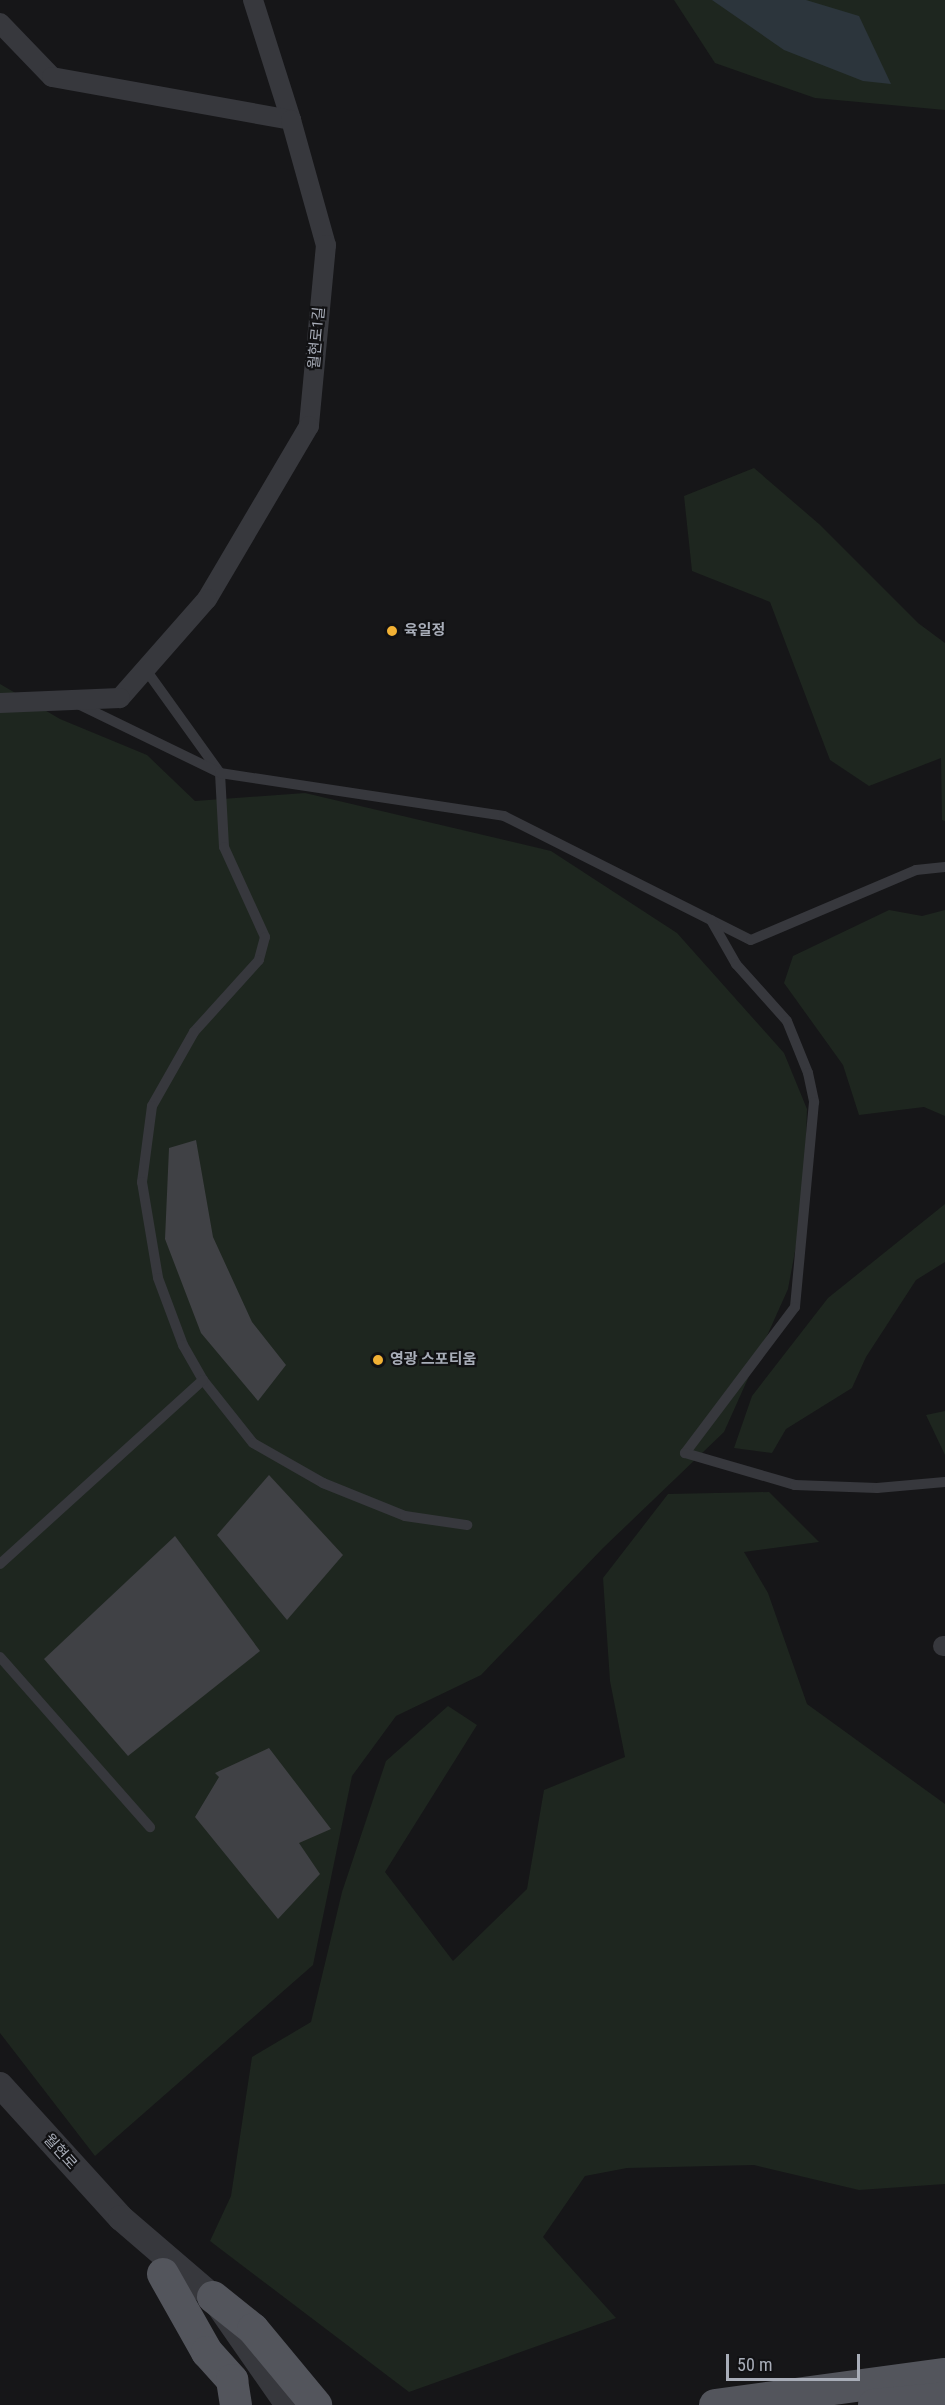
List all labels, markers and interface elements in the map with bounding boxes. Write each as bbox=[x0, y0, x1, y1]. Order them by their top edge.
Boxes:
street label: 월현로1길 bbox=[305, 306, 329, 370]
place label: 육일정 bbox=[404, 622, 445, 640]
marker: 육일정 bbox=[385, 624, 399, 638]
place label: 영광 스포티움 bbox=[390, 1351, 476, 1369]
marker: 영광 스포티움 bbox=[371, 1353, 385, 1367]
street label: 월현로 bbox=[39, 2131, 81, 2173]
scale bar bbox=[729, 2342, 862, 2380]
text: 50 m bbox=[737, 2354, 772, 2375]

